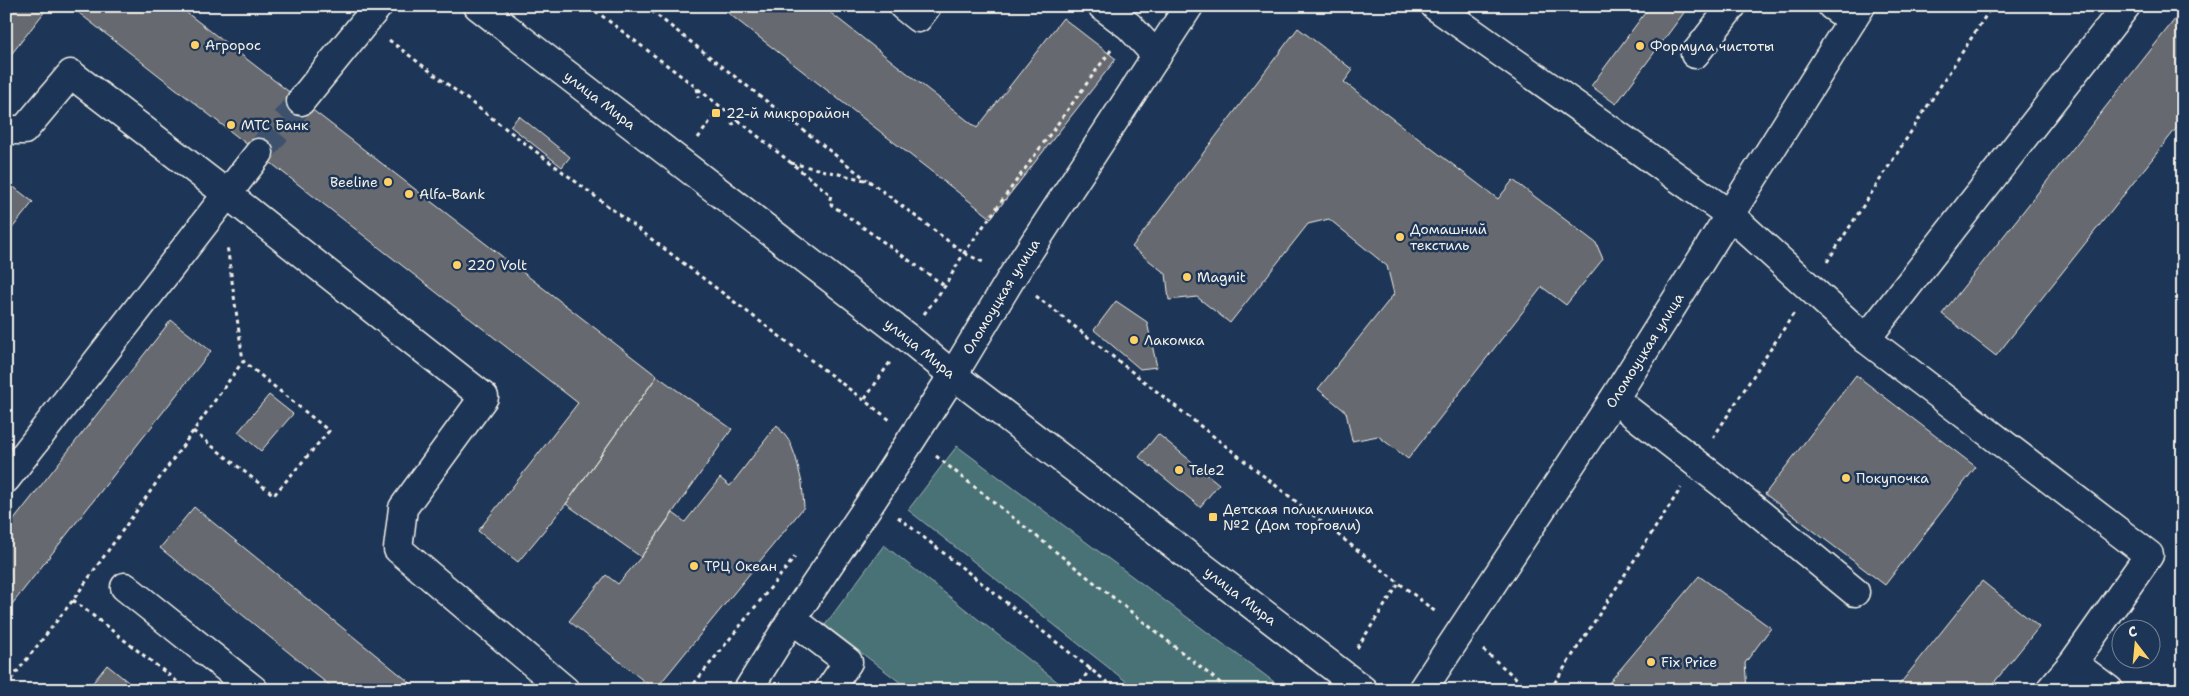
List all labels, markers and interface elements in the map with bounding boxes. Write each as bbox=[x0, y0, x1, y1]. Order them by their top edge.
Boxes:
place label: Агророс bbox=[205, 36, 261, 54]
place label: Формула чистоты bbox=[1650, 37, 1774, 55]
marker: Агророс bbox=[189, 39, 201, 51]
marker: Формула чистоты bbox=[1634, 40, 1646, 52]
street label: улица Мира bbox=[560, 67, 640, 134]
place label: 22-й микрорайон bbox=[726, 104, 850, 122]
marker: 22-й микрорайон bbox=[710, 107, 722, 119]
place label: МТС Банк bbox=[241, 116, 309, 134]
marker: МТС Банк bbox=[225, 119, 237, 131]
place label: Beeline bbox=[330, 173, 378, 191]
marker: Beeline bbox=[382, 176, 394, 188]
place label: Alfa-Bank bbox=[419, 185, 485, 203]
marker: Alfa-Bank bbox=[403, 188, 415, 200]
place label: Домашний текстиль bbox=[1410, 220, 1487, 254]
marker: Домашний текстиль bbox=[1394, 231, 1406, 243]
street label: Оломоуцкая улица bbox=[959, 235, 1044, 358]
place label: 220 Volt bbox=[467, 256, 527, 274]
marker: 220 Volt bbox=[451, 259, 463, 271]
place label: Magnit bbox=[1197, 268, 1246, 286]
marker: Magnit bbox=[1181, 271, 1193, 283]
street label: Оломоуцкая улица bbox=[1602, 289, 1688, 411]
street label: улица Мира bbox=[881, 314, 959, 383]
place label: Лакомка bbox=[1144, 331, 1205, 349]
marker: Лакомка bbox=[1128, 334, 1140, 346]
place label: Tele2 bbox=[1189, 461, 1225, 479]
marker: Tele2 bbox=[1173, 464, 1185, 476]
place label: Покупочка bbox=[1856, 469, 1929, 487]
marker: Покупочка bbox=[1840, 472, 1852, 484]
place label: Детская поликлиника №2 (Дом торговли) bbox=[1223, 500, 1374, 534]
marker: Детская поликлиника №2 (Дом торговли) bbox=[1207, 511, 1219, 523]
place label: ТРЦ Океан bbox=[704, 557, 777, 575]
marker: ТРЦ Океан bbox=[688, 560, 700, 572]
street label: улица Мира bbox=[1201, 562, 1280, 629]
north arrow bbox=[2112, 618, 2162, 668]
text: С bbox=[2126, 622, 2139, 641]
place label: Fix Price bbox=[1661, 653, 1717, 671]
marker: Fix Price bbox=[1645, 656, 1657, 668]

